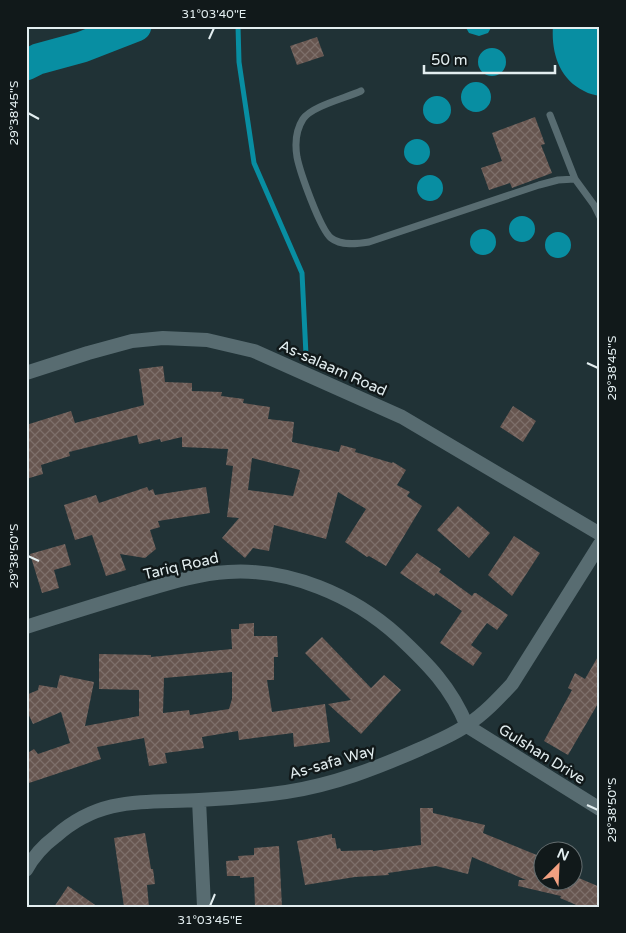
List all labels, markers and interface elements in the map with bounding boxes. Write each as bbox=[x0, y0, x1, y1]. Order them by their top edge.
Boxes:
text: 31°03'40"E bbox=[181, 7, 247, 21]
scale bar bbox=[424, 42, 555, 74]
text: 50 m bbox=[431, 51, 468, 69]
text: 29°38'45"S bbox=[7, 81, 21, 145]
street label: As-salaam Road bbox=[276, 336, 390, 400]
text: 29°38'45"S bbox=[605, 336, 619, 400]
text: 29°38'50"S bbox=[7, 524, 21, 588]
street label: Tariq Road bbox=[142, 549, 220, 583]
street label: Gulshan Drive bbox=[495, 720, 589, 788]
street label: As-safa Way bbox=[287, 741, 377, 783]
text: 29°38'50"S bbox=[605, 778, 619, 842]
north arrow bbox=[534, 840, 584, 890]
text: N bbox=[554, 845, 572, 865]
text: 31°03'45"E bbox=[177, 913, 243, 927]

